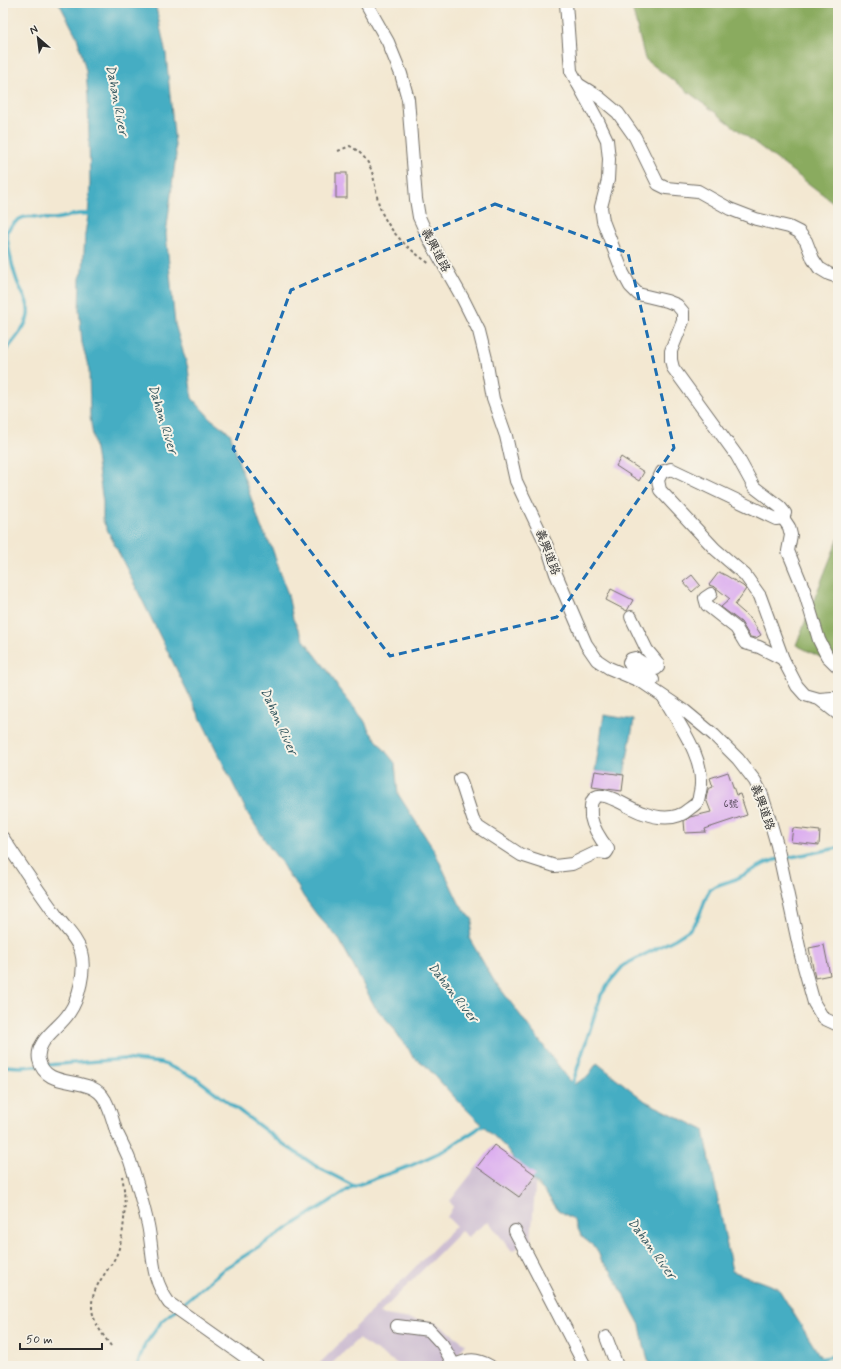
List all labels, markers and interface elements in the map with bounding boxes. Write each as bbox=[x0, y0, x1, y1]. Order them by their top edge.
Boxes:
north arrow bbox=[18, 18, 58, 58]
text: N bbox=[27, 22, 40, 38]
water label: Dahan River bbox=[101, 63, 132, 139]
street label: 義興道路 bbox=[417, 226, 453, 275]
water label: Dahan River bbox=[144, 383, 182, 458]
street label: 義興道路 bbox=[531, 527, 563, 578]
water label: Dahan River bbox=[256, 685, 302, 760]
street label: 義興道路 bbox=[746, 782, 778, 833]
house number: 6號 bbox=[723, 798, 739, 811]
water label: Dahan River bbox=[424, 959, 483, 1028]
water label: Dahan River bbox=[624, 1215, 681, 1284]
scale bar bbox=[20, 1325, 102, 1351]
text: 50 m bbox=[26, 1332, 53, 1348]

